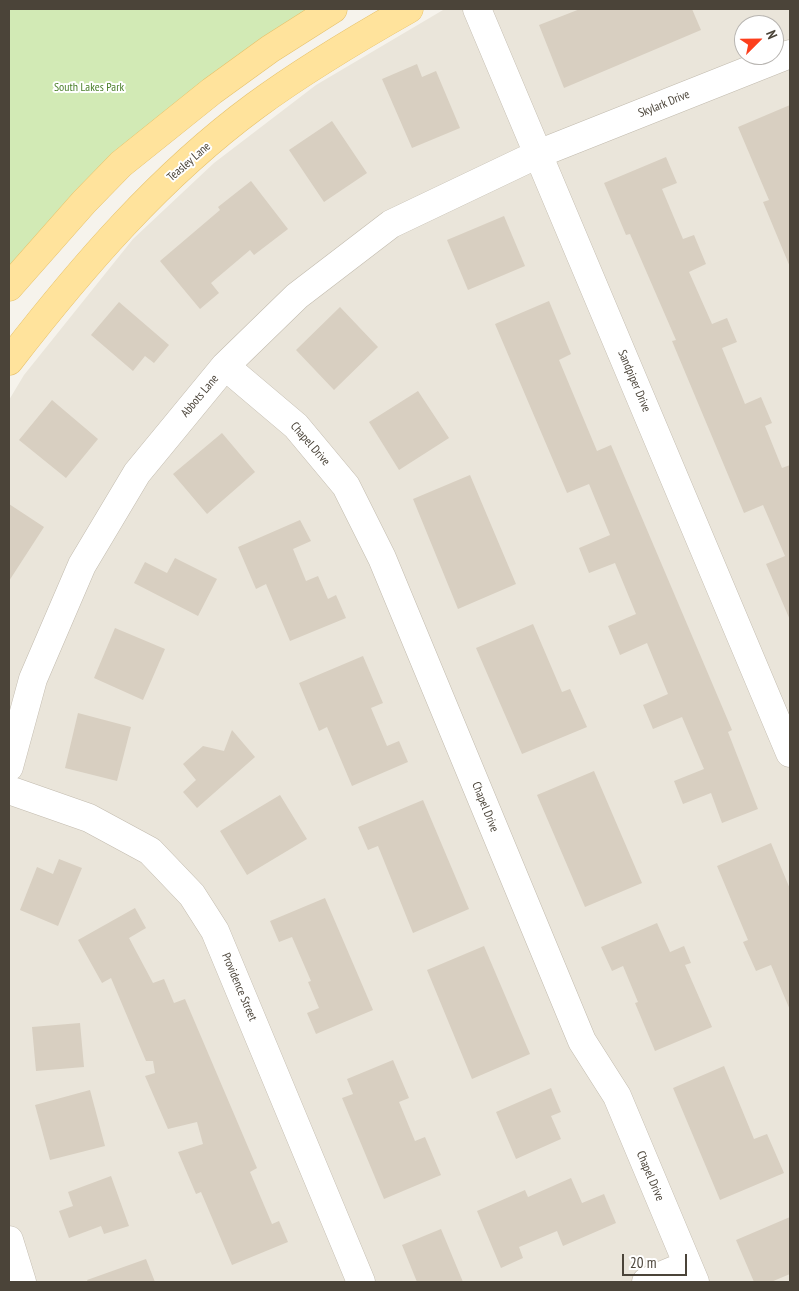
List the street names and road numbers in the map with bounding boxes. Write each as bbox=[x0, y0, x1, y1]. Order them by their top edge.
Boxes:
street label: Skylark Drive bbox=[636, 87, 692, 121]
street label: Teasley Lane bbox=[165, 139, 213, 185]
street label: Sandpiper Drive bbox=[614, 348, 654, 414]
street label: Abbots Lane bbox=[178, 372, 222, 420]
street label: Chapel Drive bbox=[287, 419, 333, 469]
street label: Chapel Drive bbox=[468, 780, 502, 834]
street label: Providence Street bbox=[218, 951, 260, 1023]
street label: Chapel Drive bbox=[633, 1149, 667, 1203]

